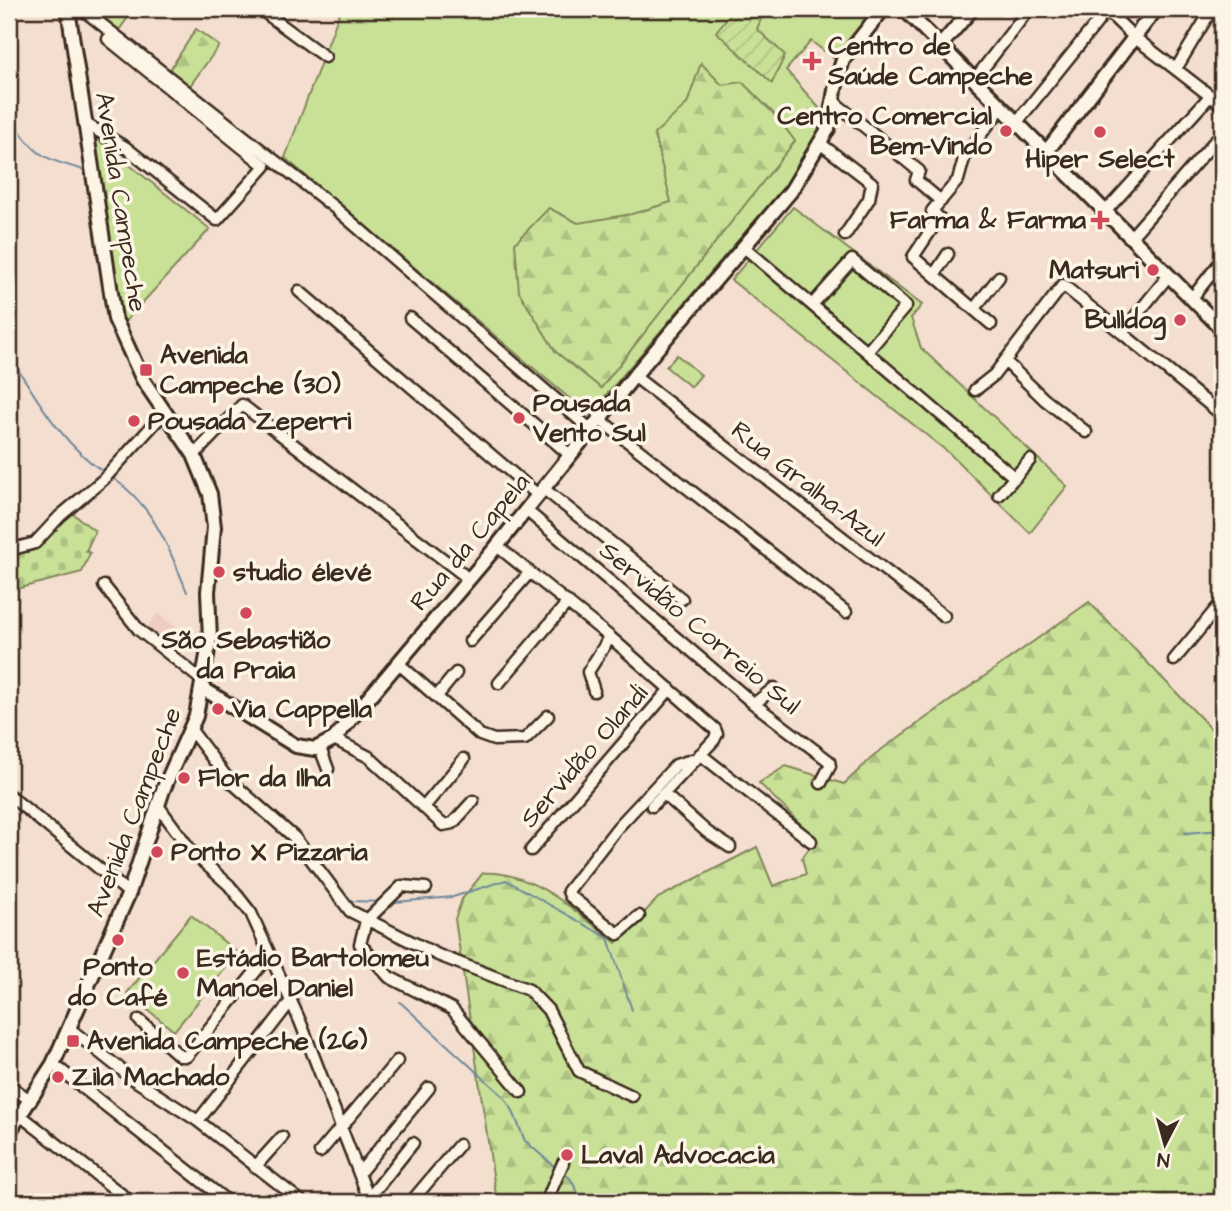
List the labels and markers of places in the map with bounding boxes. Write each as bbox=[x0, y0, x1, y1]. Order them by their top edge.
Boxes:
place label: Centro de Saúde Campeche bbox=[827, 28, 1033, 94]
marker: Centro de Saúde Campeche bbox=[802, 51, 822, 71]
place label: Centro Comercial Bem-Vindo bbox=[777, 98, 992, 164]
marker: Centro Comercial Bem-Vindo bbox=[998, 123, 1014, 139]
marker: Hiper Select bbox=[1092, 124, 1108, 140]
place label: Hiper Select bbox=[1026, 141, 1175, 177]
place label: Farma & Farma bbox=[890, 202, 1087, 238]
marker: Farma & Farma bbox=[1092, 212, 1108, 228]
place label: Matsuri bbox=[1049, 252, 1139, 288]
marker: Matsuri bbox=[1145, 262, 1161, 278]
place label: Bulldog bbox=[1085, 302, 1167, 341]
marker: Bulldog bbox=[1172, 312, 1188, 328]
place label: Avenida Campeche (30) bbox=[160, 337, 341, 403]
marker: Avenida Campeche (30) bbox=[138, 362, 154, 378]
place label: Pousada Vento Sul bbox=[532, 385, 646, 451]
place label: Pousada Zeperri bbox=[148, 403, 351, 439]
marker: Pousada Vento Sul bbox=[511, 410, 527, 426]
marker: Pousada Zeperri bbox=[126, 413, 142, 429]
place label: studio élevé bbox=[233, 554, 372, 590]
marker: studio élevé bbox=[211, 564, 227, 580]
marker: São Sebastião da Praia bbox=[238, 605, 254, 621]
place label: São Sebastião da Praia bbox=[161, 622, 331, 688]
place label: Via Cappella bbox=[231, 691, 373, 727]
marker: Via Cappella bbox=[210, 701, 226, 717]
place label: Flor da Ilha bbox=[198, 760, 331, 796]
marker: Flor da Ilha bbox=[176, 770, 192, 786]
place label: Ponto X Pizzaria bbox=[171, 834, 369, 870]
marker: Ponto X Pizzaria bbox=[149, 844, 165, 860]
marker: Ponto do Café bbox=[110, 932, 126, 948]
place label: Estádio Bartolomeu Manoel Daniel bbox=[197, 940, 429, 1006]
place label: Ponto do Café bbox=[67, 949, 168, 1015]
marker: Estádio Bartolomeu Manoel Daniel bbox=[175, 965, 191, 981]
place label: Avenida Campeche (26) bbox=[87, 1023, 367, 1059]
marker: Avenida Campeche (26) bbox=[65, 1033, 81, 1049]
place label: Zila Machado bbox=[72, 1059, 230, 1095]
marker: Zila Machado bbox=[50, 1069, 66, 1085]
place label: Laval Advocacia bbox=[581, 1137, 776, 1173]
marker: Laval Advocacia bbox=[559, 1147, 575, 1163]

